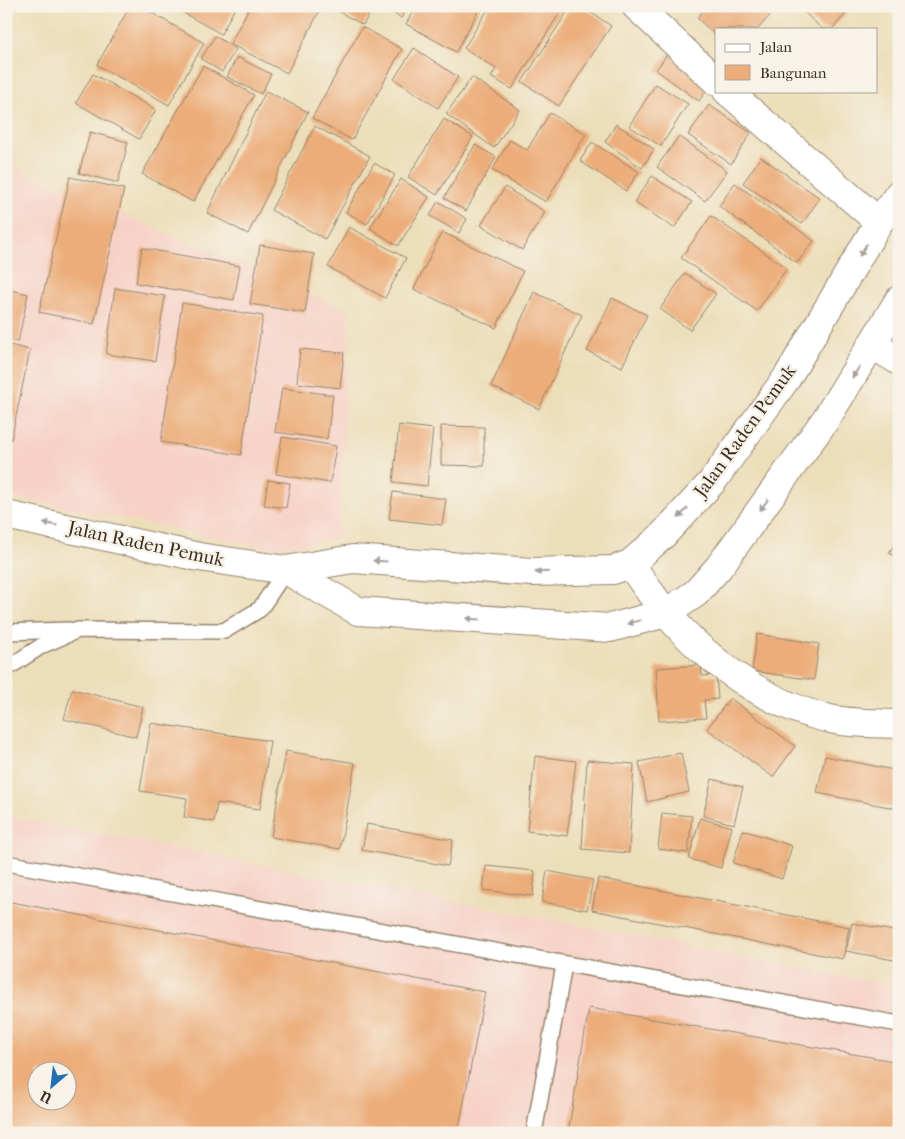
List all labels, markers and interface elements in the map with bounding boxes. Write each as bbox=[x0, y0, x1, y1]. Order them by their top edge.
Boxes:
legend bbox=[715, 28, 878, 92]
text: Jalan bbox=[759, 38, 792, 56]
text: Bangunan bbox=[760, 64, 827, 82]
one-way arrow bbox=[858, 243, 867, 256]
street label: Jalan Raden Pemuk bbox=[688, 360, 801, 503]
one-way arrow bbox=[851, 365, 861, 378]
one-way arrow bbox=[759, 499, 769, 512]
one-way arrow bbox=[677, 507, 689, 519]
street label: Jalan Raden Pemuk bbox=[64, 516, 226, 571]
one-way arrow bbox=[42, 520, 57, 528]
one-way arrow bbox=[371, 557, 387, 565]
one-way arrow bbox=[533, 568, 549, 576]
one-way arrow bbox=[465, 614, 481, 622]
one-way arrow bbox=[627, 618, 642, 626]
north arrow bbox=[28, 1062, 78, 1112]
text: U bbox=[37, 1087, 56, 1108]

